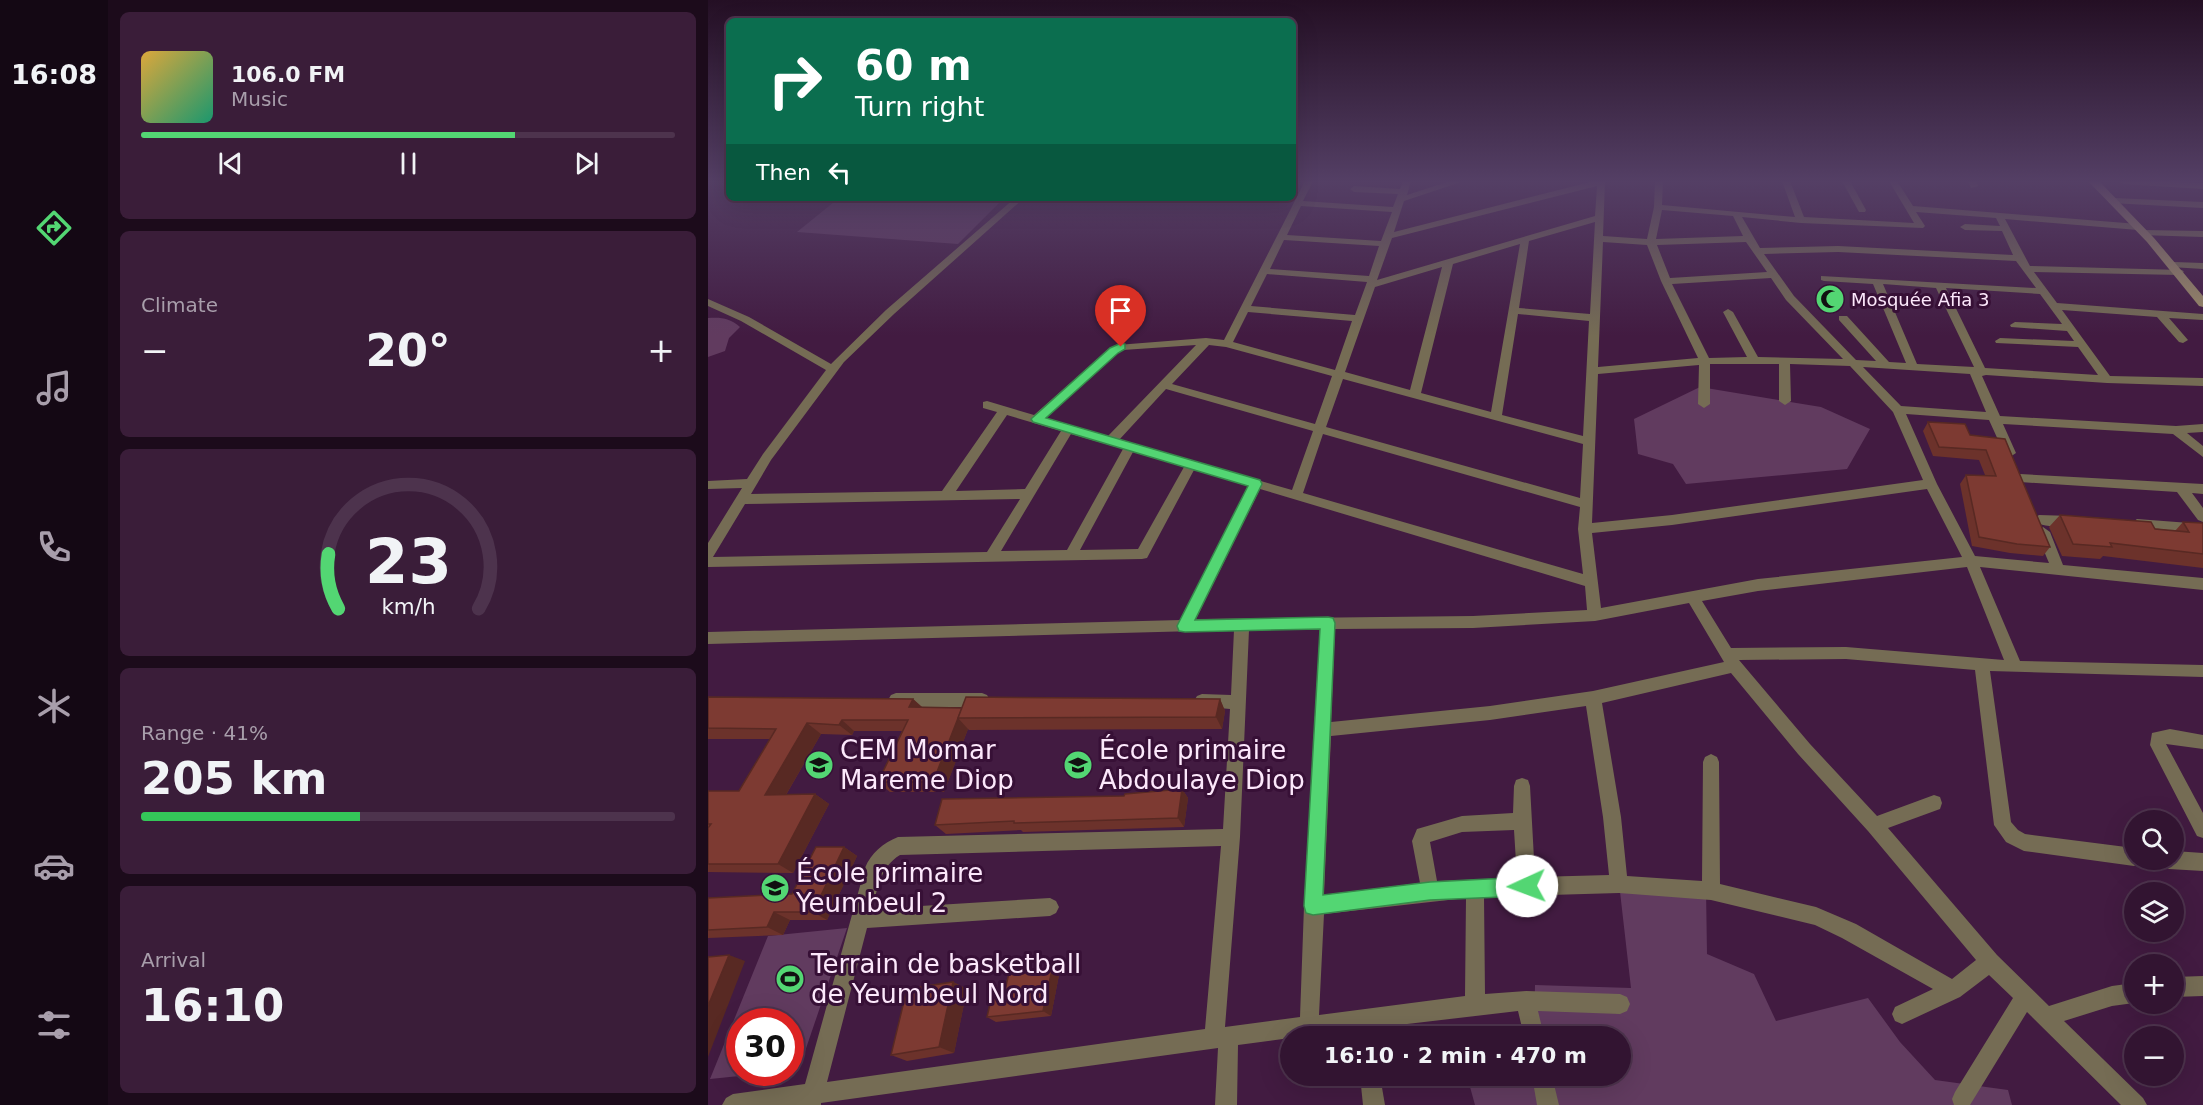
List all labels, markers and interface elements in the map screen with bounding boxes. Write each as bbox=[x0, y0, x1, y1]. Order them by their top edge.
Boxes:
text: 60 m bbox=[855, 41, 972, 90]
icon: right bbox=[756, 42, 834, 120]
text: 16:08 bbox=[11, 59, 97, 90]
text: 106.0 FM bbox=[231, 62, 345, 87]
text: Music bbox=[231, 87, 288, 111]
text: Turn right bbox=[855, 91, 984, 122]
icon: previous bbox=[214, 147, 247, 180]
icon: pause bbox=[392, 147, 425, 180]
icon: next bbox=[570, 147, 603, 180]
icon: left bbox=[823, 156, 856, 189]
text: Then bbox=[756, 160, 811, 185]
icon: directions bbox=[33, 207, 75, 249]
mosque icon: Mosquée Afia 3 bbox=[1814, 283, 1846, 315]
pin bbox=[1095, 285, 1146, 347]
place label: Mosquée Afia 3 bbox=[1851, 289, 1989, 310]
text: Climate bbox=[141, 293, 218, 317]
icon: arrive bbox=[1104, 294, 1137, 327]
text: 20° bbox=[365, 324, 451, 377]
text: − bbox=[141, 331, 169, 370]
text: + bbox=[647, 331, 675, 370]
icon: music bbox=[33, 367, 75, 409]
icon: phone bbox=[33, 526, 75, 568]
text: 23 bbox=[365, 526, 451, 599]
text: km/h bbox=[381, 595, 435, 620]
icon: climate bbox=[33, 685, 75, 727]
text: Range · 41% bbox=[141, 721, 268, 745]
place label: École primaire Abdoulaye Diop bbox=[1099, 734, 1305, 795]
place label: CEM Momar Mareme Diop bbox=[840, 735, 1014, 795]
school or university icon: CEM Momar Mareme Diop bbox=[803, 749, 835, 781]
school or university icon: École primaire Abdoulaye Diop bbox=[1062, 749, 1094, 781]
text: 205 km bbox=[141, 752, 327, 805]
map controls bbox=[2124, 810, 2184, 1086]
button: search bbox=[2124, 810, 2184, 870]
icon: car bbox=[33, 845, 75, 887]
position arrow bbox=[1495, 854, 1559, 918]
place label: École primaire Yeumbeul 2 bbox=[795, 857, 983, 918]
school or university icon: École primaire Yeumbeul 2 bbox=[759, 872, 791, 904]
button: layers bbox=[2124, 882, 2184, 942]
text: Arrival bbox=[141, 948, 206, 972]
place label: Terrain de basketball de Yeumbeul Nord bbox=[810, 949, 1081, 1009]
button: + bbox=[2124, 954, 2184, 1014]
sports icon: Terrain de basketball de Yeumbeul Nord bbox=[774, 963, 806, 995]
text: 16:10 bbox=[141, 979, 284, 1032]
icon: filters bbox=[33, 1004, 75, 1046]
speed limit sign: 30 bbox=[726, 1008, 804, 1086]
button: − bbox=[2124, 1026, 2184, 1086]
text: 16:10 · 2 min · 470 m bbox=[1324, 1043, 1587, 1068]

